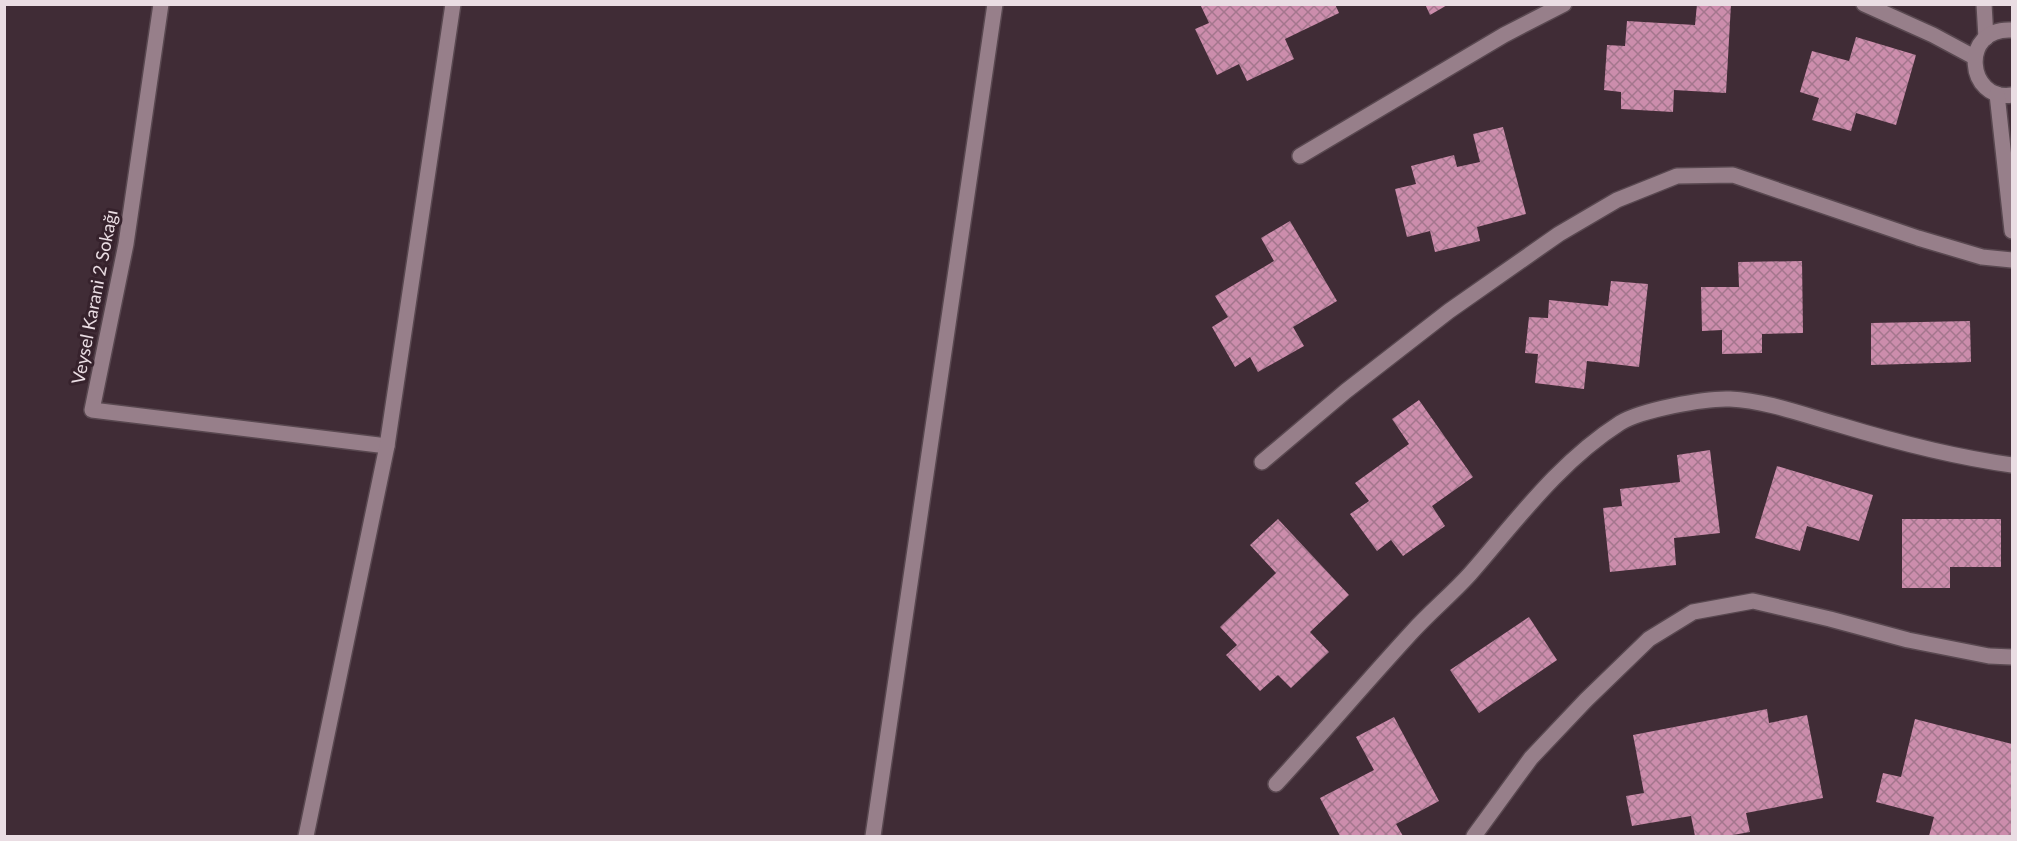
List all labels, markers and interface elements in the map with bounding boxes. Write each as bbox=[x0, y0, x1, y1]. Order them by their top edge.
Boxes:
street label: Veysel Karani 2 Sokağı bbox=[66, 208, 122, 386]

